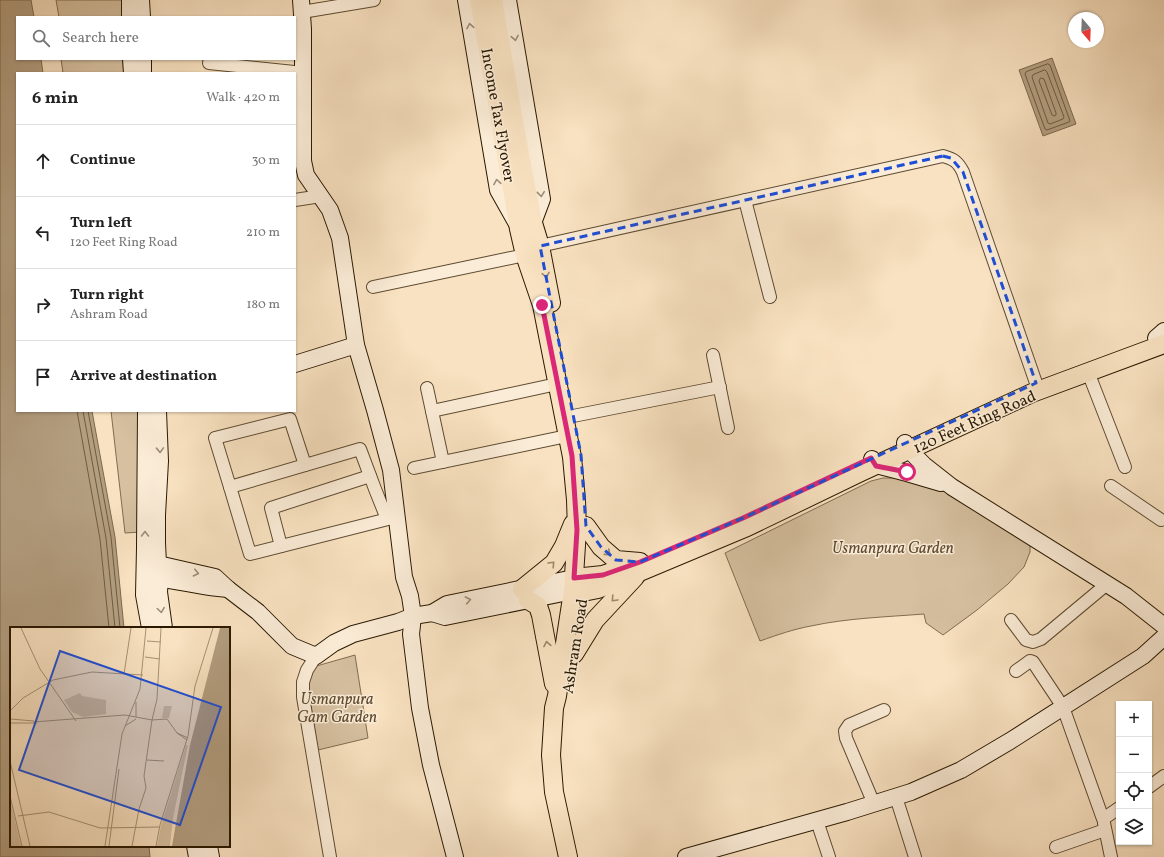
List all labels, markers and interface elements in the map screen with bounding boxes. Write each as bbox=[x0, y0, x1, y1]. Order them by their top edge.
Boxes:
north arrow bbox=[1068, 12, 1104, 48]
search box bbox=[16, 16, 296, 60]
one-way arrow bbox=[467, 23, 475, 29]
icon: search bbox=[30, 27, 52, 49]
text: Search here bbox=[62, 28, 139, 49]
one-way arrow bbox=[510, 35, 519, 42]
street label: Income Tax Flyover bbox=[474, 46, 520, 185]
text: 6 min bbox=[32, 87, 78, 110]
text: Walk · 420 m bbox=[206, 89, 280, 107]
icon: ahead bbox=[32, 150, 54, 172]
text: Continue bbox=[70, 150, 135, 171]
text: 30 m bbox=[252, 152, 280, 170]
one-way arrow bbox=[493, 179, 502, 185]
one-way arrow bbox=[536, 191, 545, 197]
text: Turn left bbox=[70, 213, 132, 234]
icon: left bbox=[32, 222, 54, 244]
text: 210 m bbox=[246, 224, 280, 242]
text: 120 Feet Ring Road bbox=[70, 234, 178, 252]
one-way arrow bbox=[541, 271, 549, 278]
text: Turn right bbox=[70, 285, 144, 306]
icon: right bbox=[32, 294, 54, 316]
text: 180 m bbox=[246, 296, 280, 314]
route end bbox=[533, 296, 551, 314]
text: Ashram Road bbox=[70, 306, 148, 324]
icon: arrive bbox=[32, 366, 54, 388]
text: Arrive at destination bbox=[70, 366, 217, 387]
street label: 120 Feet Ring Road bbox=[910, 386, 1040, 460]
one-way arrow bbox=[156, 447, 164, 453]
route start bbox=[898, 463, 916, 481]
one-way arrow bbox=[141, 531, 149, 537]
park label: Usmanpura Garden bbox=[832, 538, 954, 560]
one-way arrow bbox=[603, 549, 611, 556]
one-way arrow bbox=[547, 561, 555, 569]
one-way arrow bbox=[193, 568, 199, 576]
one-way arrow bbox=[611, 594, 619, 602]
one-way arrow bbox=[465, 596, 471, 604]
street label: Ashram Road bbox=[558, 597, 594, 695]
one-way arrow bbox=[156, 607, 165, 613]
inset map bbox=[10, 627, 230, 847]
one-way arrow bbox=[543, 641, 551, 647]
park label: Usmanpura Gam Garden bbox=[297, 689, 377, 729]
map controls bbox=[1116, 701, 1152, 845]
button: + bbox=[1116, 701, 1152, 737]
button: − bbox=[1116, 737, 1152, 773]
button: locate bbox=[1116, 773, 1152, 809]
button: layers bbox=[1116, 809, 1152, 845]

